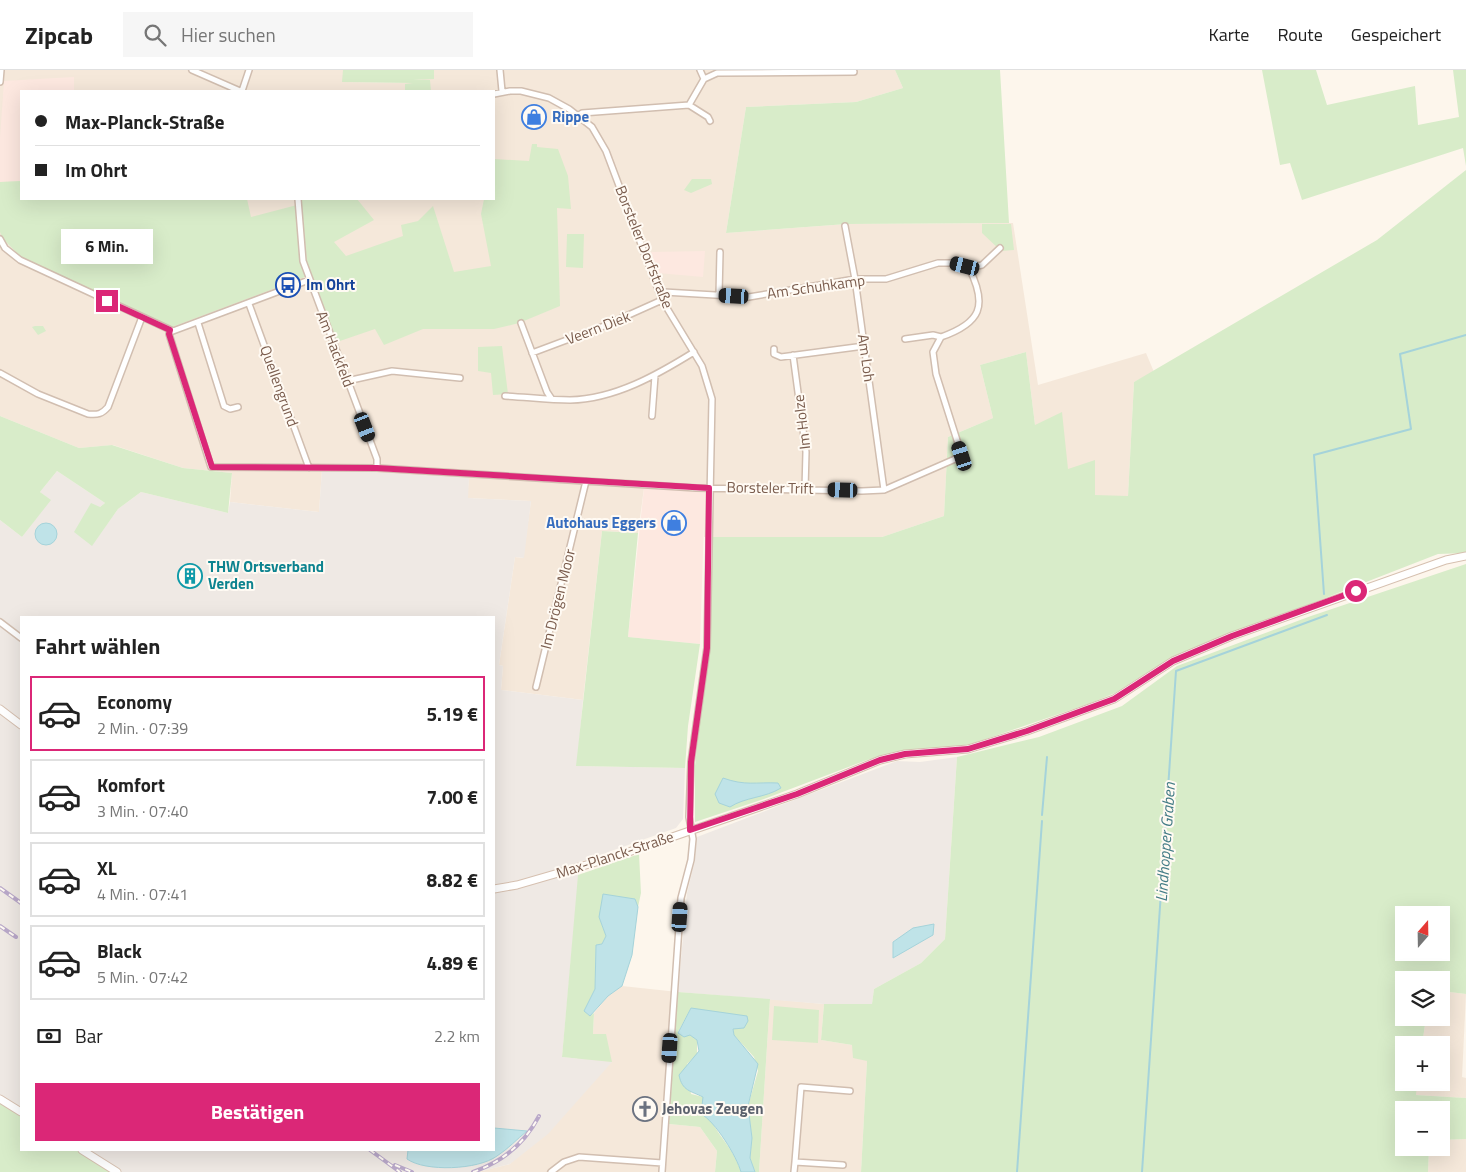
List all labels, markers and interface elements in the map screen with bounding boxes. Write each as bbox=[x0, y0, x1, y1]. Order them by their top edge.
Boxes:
search box bbox=[123, 12, 473, 57]
text: Zipcab bbox=[25, 17, 93, 53]
text: Hier suchen bbox=[181, 20, 276, 49]
icon: search bbox=[141, 21, 169, 49]
text: Karte bbox=[1208, 21, 1249, 48]
text: Route bbox=[1277, 21, 1323, 48]
text: Gespeichert bbox=[1351, 21, 1441, 48]
shop icon: Rippe bbox=[521, 104, 547, 130]
place label: Rippe bbox=[552, 105, 589, 128]
text: Max-Planck-Straße bbox=[65, 107, 224, 136]
text: Im Ohrt bbox=[65, 155, 127, 184]
street label: Borsteler Dorfstraße bbox=[609, 182, 680, 312]
callout: 6 Min. bbox=[61, 228, 153, 264]
text: 6 Min. bbox=[85, 234, 129, 258]
car bbox=[948, 255, 981, 277]
street label: Am Schuhkamp bbox=[765, 268, 866, 305]
bus stop icon: Im Ohrt bbox=[275, 272, 301, 298]
place label: Im Ohrt bbox=[306, 273, 356, 296]
car bbox=[718, 288, 749, 304]
route end bbox=[96, 290, 118, 312]
street label: Veern Diek bbox=[562, 305, 634, 350]
street label: Am Hackfeld bbox=[310, 307, 361, 390]
street label: Am Loh bbox=[852, 333, 881, 383]
street label: Quellengrund bbox=[254, 342, 305, 430]
street label: Im Holze bbox=[787, 393, 816, 451]
car bbox=[352, 410, 377, 444]
car bbox=[950, 439, 973, 473]
street label: Borsteler Trift bbox=[726, 475, 814, 500]
car bbox=[827, 482, 858, 498]
shop icon: Autohaus Eggers bbox=[661, 510, 687, 536]
place label: Autohaus Eggers bbox=[546, 511, 656, 534]
street label: Im Drögen Moor bbox=[534, 546, 581, 651]
place label: THW Ortsverband Verden bbox=[208, 555, 324, 595]
building icon: THW Ortsverband Verden bbox=[177, 563, 203, 589]
route start bbox=[1345, 580, 1367, 602]
text: Fahrt wählen bbox=[35, 629, 160, 663]
text: Economy bbox=[97, 687, 172, 716]
icon: car bbox=[37, 691, 82, 736]
text: 5.19 € bbox=[426, 699, 478, 728]
text: 2 Min. · 07:39 bbox=[97, 716, 188, 740]
text: Komfort bbox=[97, 770, 165, 799]
icon: car bbox=[37, 774, 82, 819]
water label: Lindhopper Graben bbox=[1149, 781, 1181, 902]
text: 7.00 € bbox=[426, 782, 478, 811]
text: 3 Min. · 07:40 bbox=[97, 799, 188, 823]
street label: Max-Planck-Straße bbox=[553, 825, 677, 884]
text: XL bbox=[97, 853, 117, 882]
icon: car bbox=[37, 857, 82, 902]
text: 8.82 € bbox=[426, 865, 478, 894]
text: 4 Min. · 07:41 bbox=[97, 882, 188, 906]
car bbox=[671, 902, 688, 932]
north arrow bbox=[1395, 906, 1450, 961]
map controls bbox=[1395, 906, 1450, 1156]
text: Black bbox=[97, 936, 142, 965]
icon: car bbox=[37, 940, 82, 985]
text: 4.89 € bbox=[426, 948, 478, 977]
text: 5 Min. · 07:42 bbox=[97, 965, 188, 989]
button: layers bbox=[1395, 971, 1450, 1026]
text: Bar bbox=[75, 1021, 103, 1050]
icon: cash bbox=[35, 1022, 63, 1050]
text: 2.2 km bbox=[434, 1024, 480, 1048]
car bbox=[661, 1033, 678, 1063]
button: + bbox=[1395, 1036, 1450, 1091]
button: Bestätigen bbox=[35, 1083, 480, 1141]
church icon: Jehovas Zeugen bbox=[632, 1096, 658, 1122]
place label: Jehovas Zeugen bbox=[662, 1097, 763, 1120]
button: − bbox=[1395, 1101, 1450, 1156]

